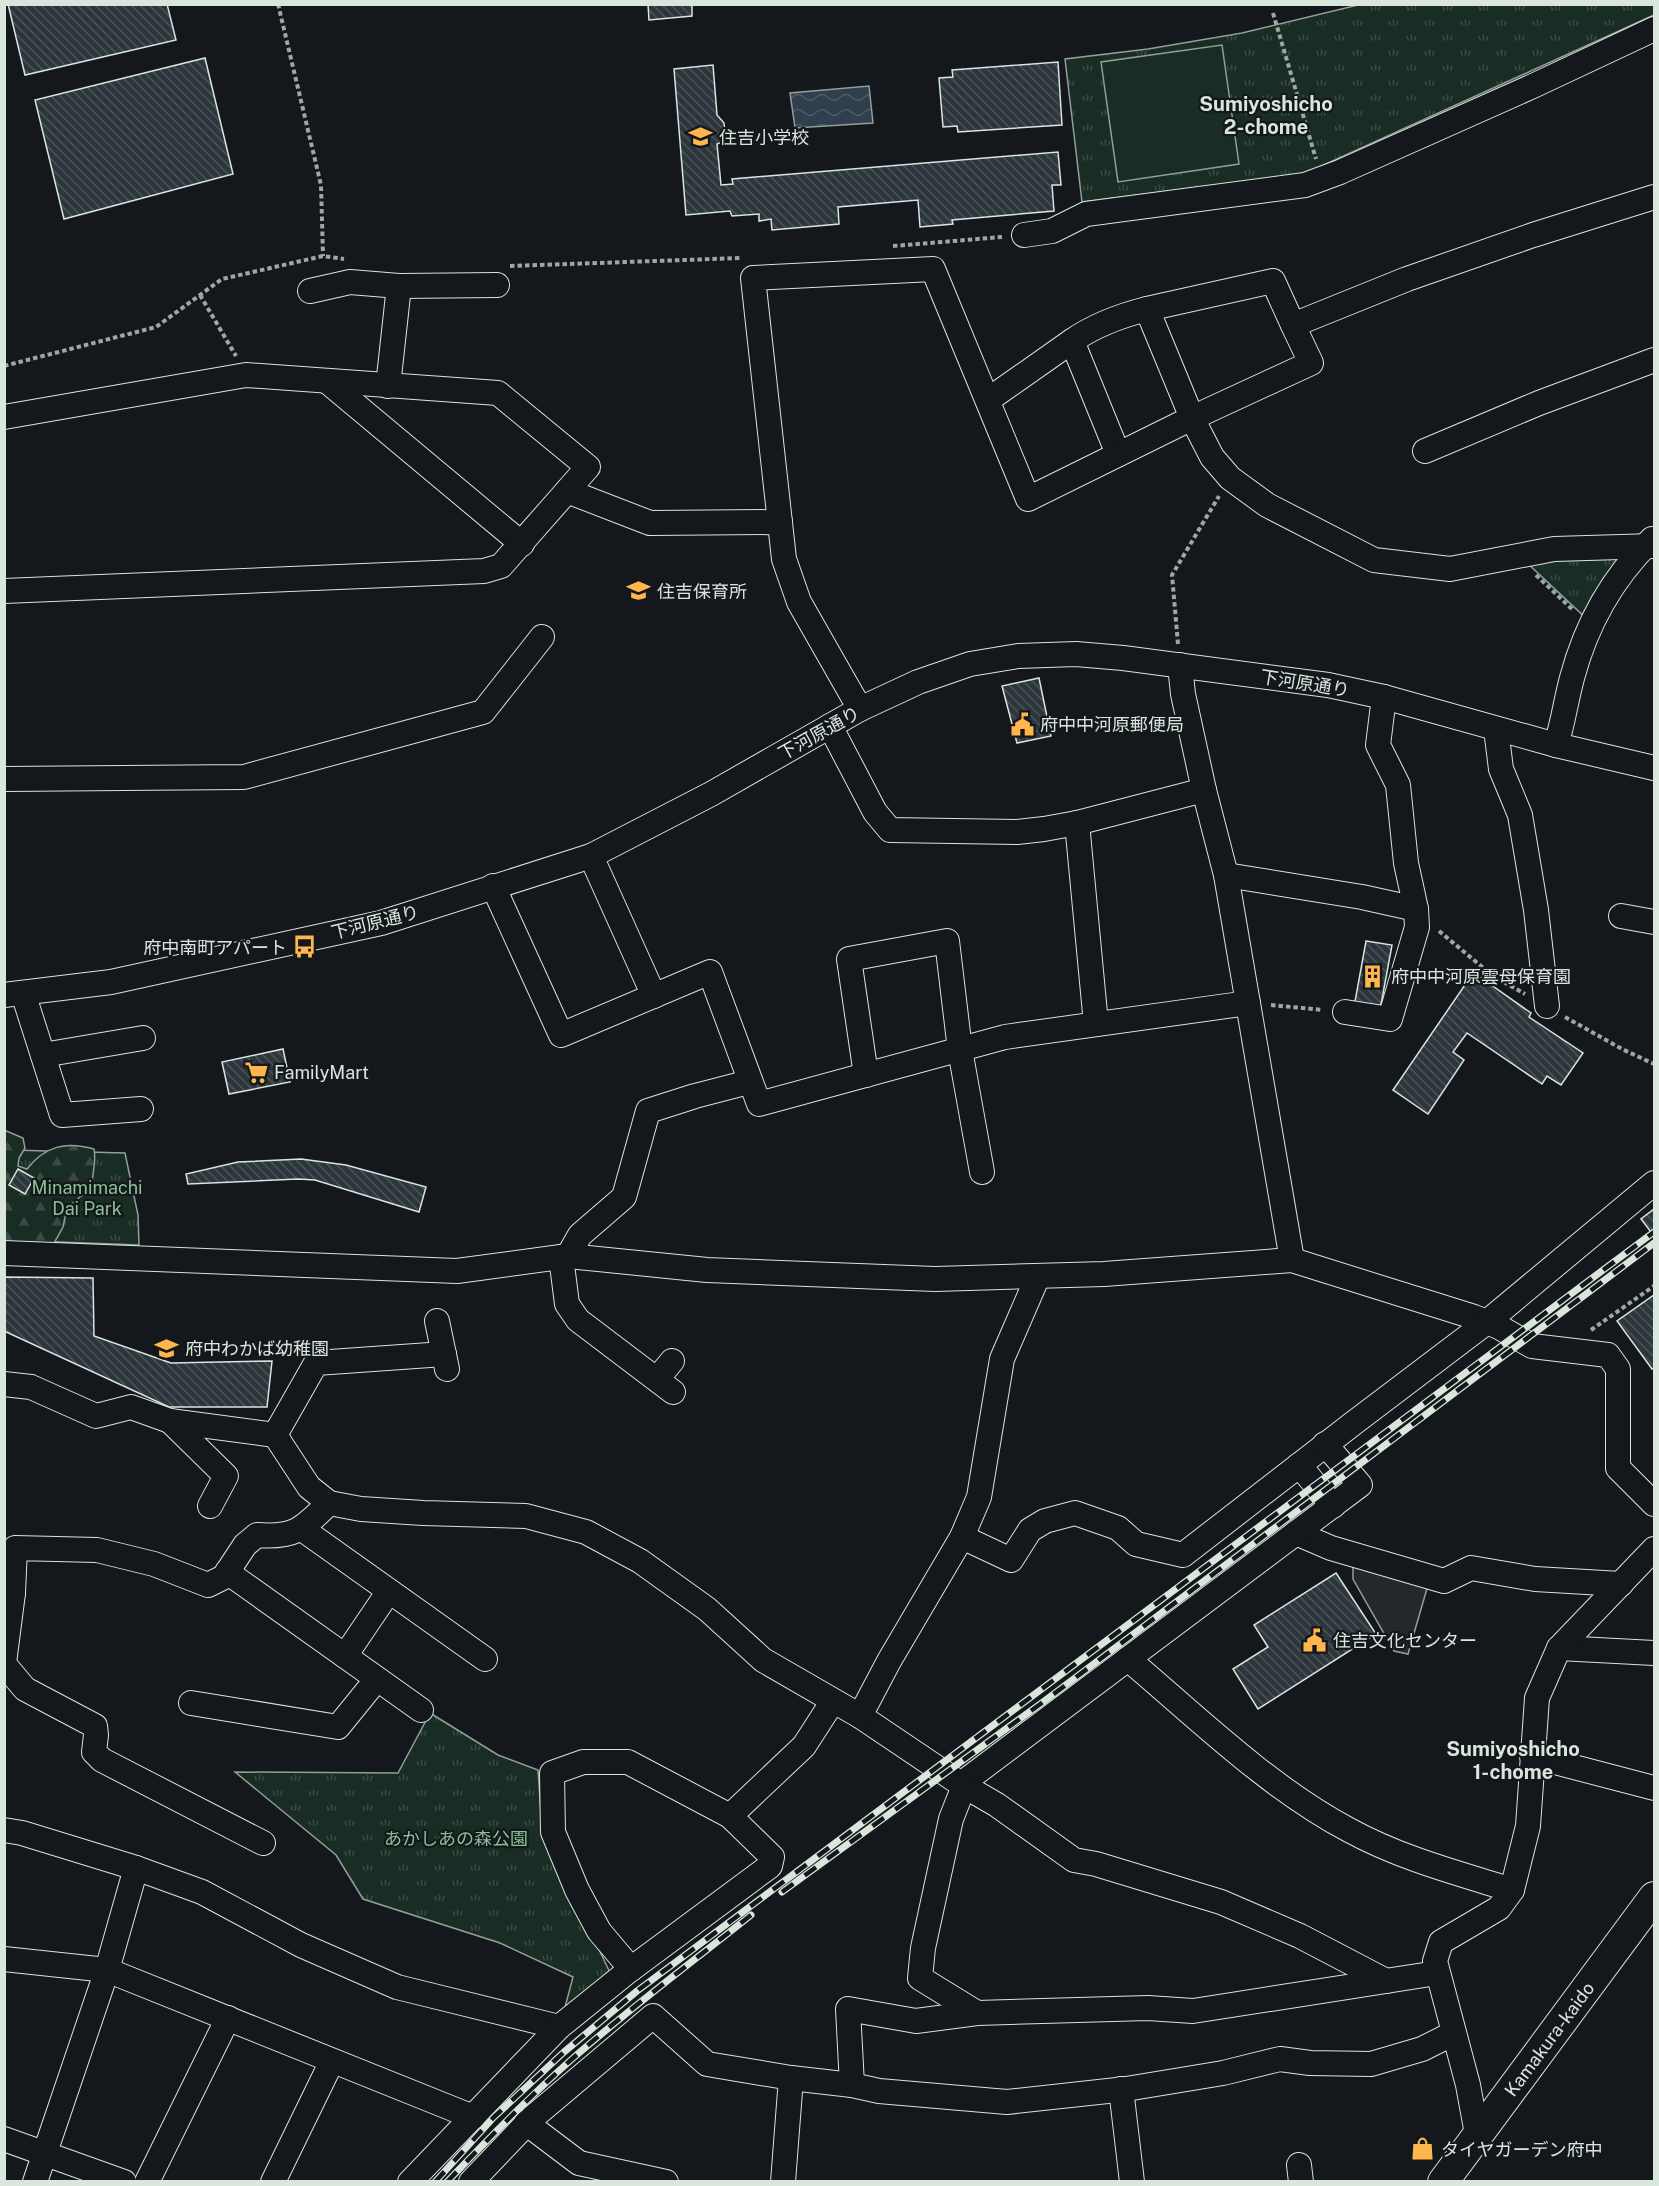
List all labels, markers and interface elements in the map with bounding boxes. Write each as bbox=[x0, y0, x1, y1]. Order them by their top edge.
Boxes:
district label: Sumiyoshicho 2-chome bbox=[1199, 92, 1333, 139]
school or university icon: 住吉小学校 bbox=[688, 124, 714, 150]
place label: 住吉小学校 bbox=[719, 127, 809, 148]
school or university icon: 住吉保育所 bbox=[626, 578, 652, 604]
place label: 住吉保育所 bbox=[657, 581, 747, 602]
street label: 下河原通り bbox=[1259, 666, 1351, 700]
street label: 下河原通り bbox=[775, 702, 863, 764]
public building icon: 府中中河原郵便局 bbox=[1009, 711, 1035, 737]
place label: 府中中河原郵便局 bbox=[1040, 714, 1184, 735]
street label: 下河原通り bbox=[329, 901, 421, 943]
bus stop icon: 府中南町アパート bbox=[292, 934, 318, 960]
place label: 府中南町アパート bbox=[143, 937, 287, 958]
building icon: 府中中河原雲母保育園 bbox=[1360, 963, 1386, 989]
place label: 府中中河原雲母保育園 bbox=[1391, 966, 1571, 987]
supermarket icon: FamilyMart bbox=[243, 1059, 269, 1085]
place label: FamilyMart bbox=[274, 1062, 369, 1083]
park label: Minamimachi Dai Park bbox=[32, 1177, 142, 1219]
school or university icon: 府中わかば幼稚園 bbox=[154, 1335, 180, 1361]
place label: 府中わかば幼稚園 bbox=[185, 1338, 329, 1359]
public building icon: 住吉文化センター bbox=[1302, 1627, 1328, 1653]
place label: 住吉文化センター bbox=[1333, 1630, 1477, 1651]
district label: Sumiyoshicho 1-chome bbox=[1446, 1737, 1580, 1784]
park label: あかしあの森公園 bbox=[384, 1828, 528, 1849]
street label: Kamakura-kaido bbox=[1500, 1978, 1598, 2100]
shop icon: タイヤガーデン府中 bbox=[1410, 2136, 1436, 2162]
place label: タイヤガーデン府中 bbox=[1441, 2139, 1602, 2160]

